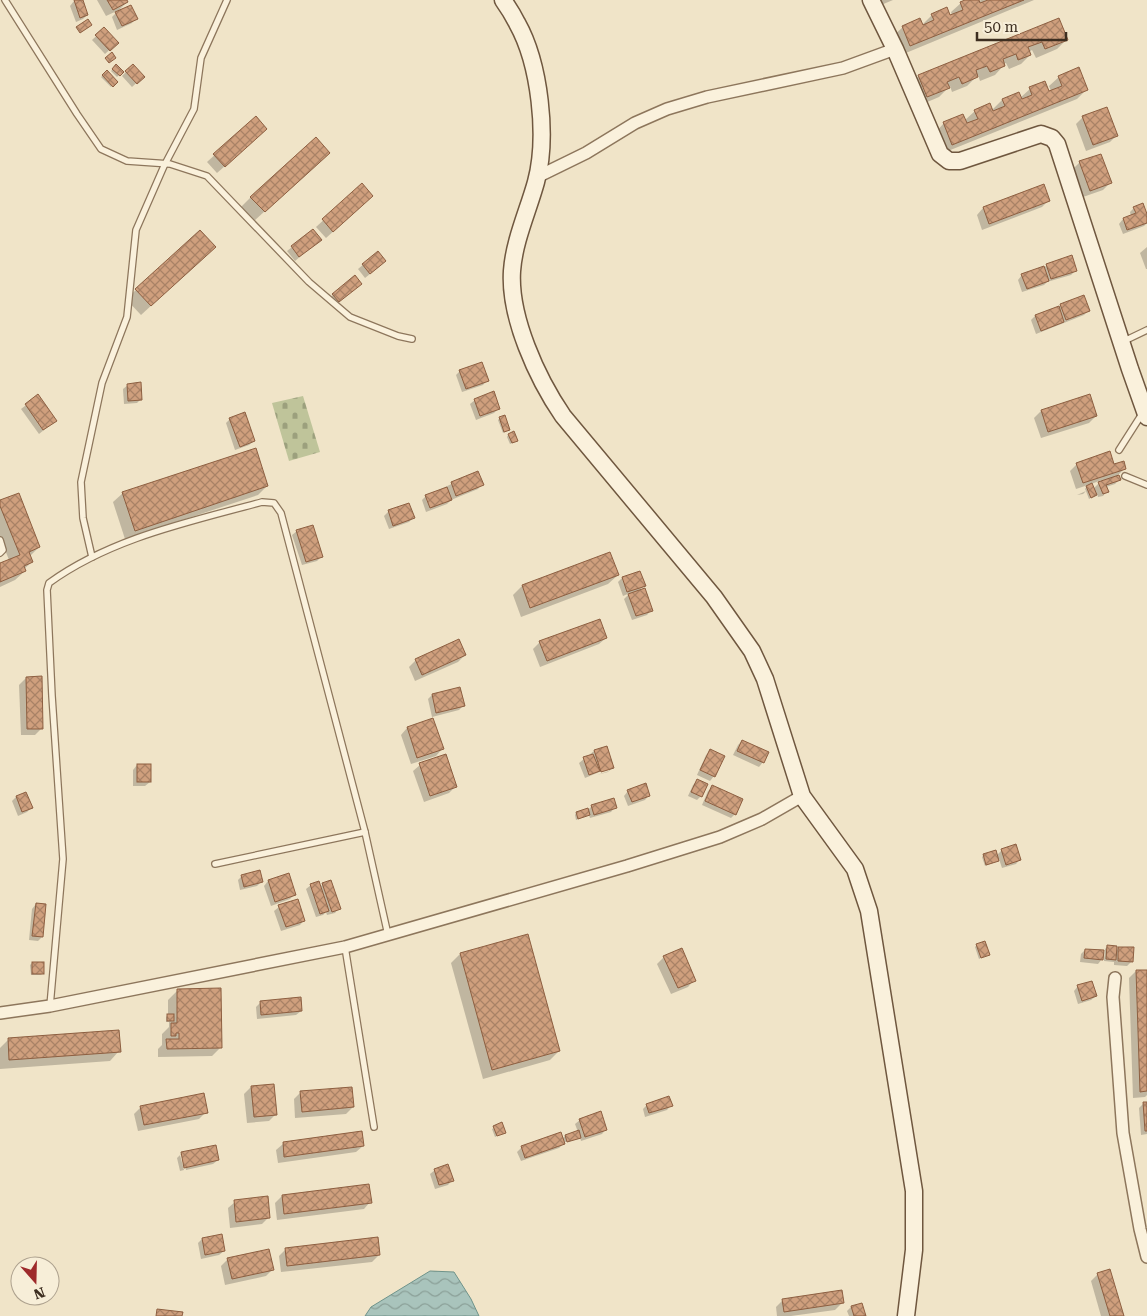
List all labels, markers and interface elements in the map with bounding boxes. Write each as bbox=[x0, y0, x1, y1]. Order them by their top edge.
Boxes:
scale bar bbox=[977, 10, 1066, 42]
text: 50 m bbox=[984, 18, 1019, 36]
north arrow bbox=[10, 1256, 60, 1306]
text: N bbox=[31, 1284, 47, 1303]

